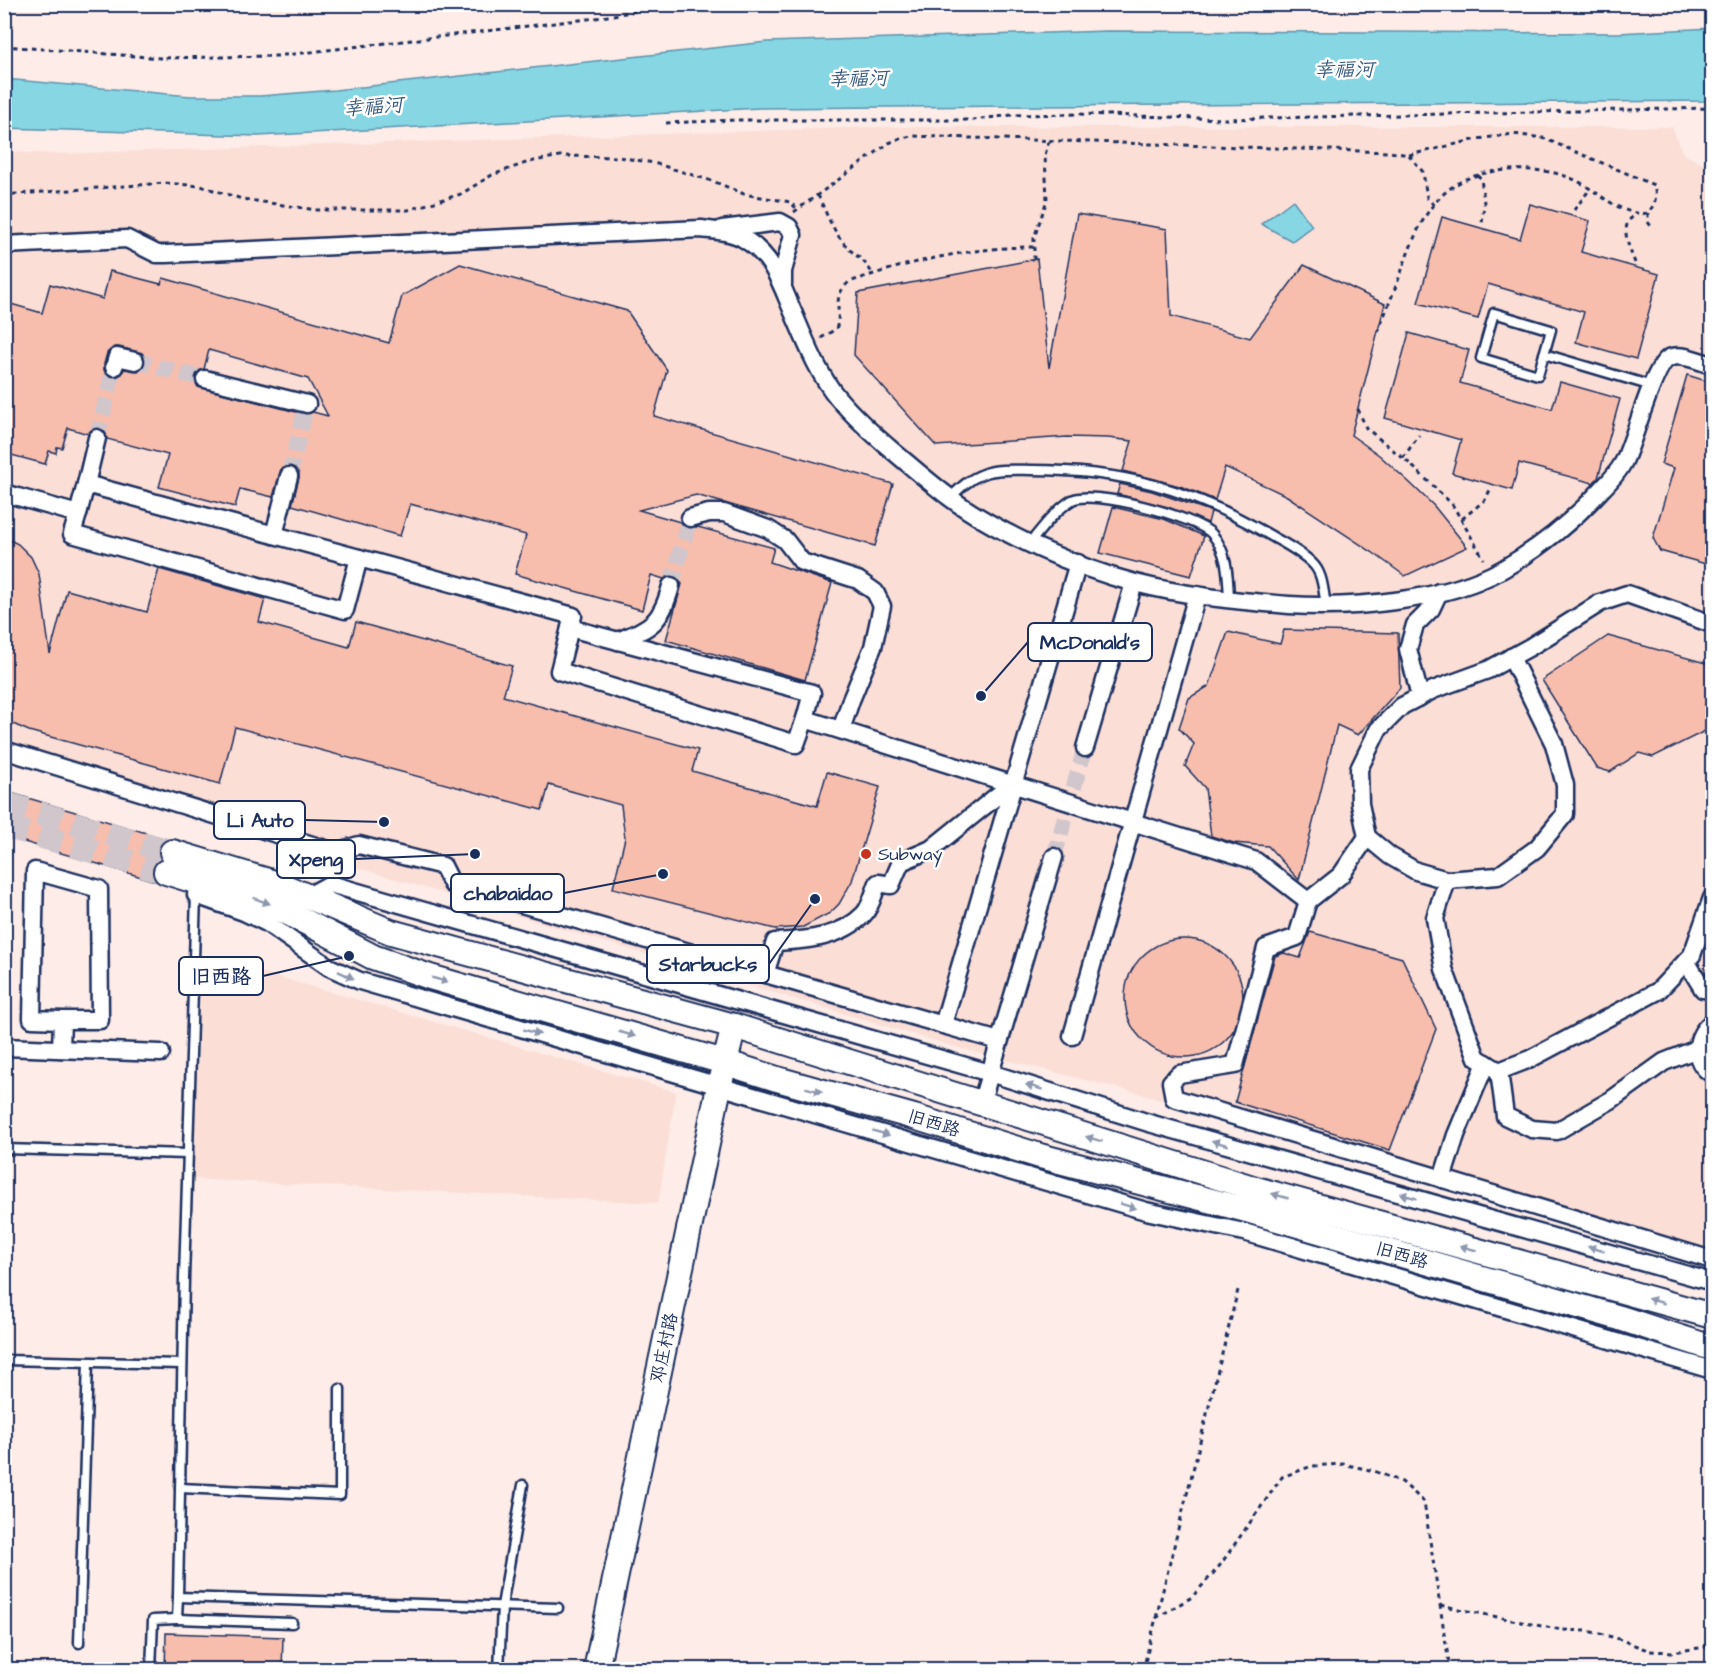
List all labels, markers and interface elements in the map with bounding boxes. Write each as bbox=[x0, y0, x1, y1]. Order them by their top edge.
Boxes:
water label: 幸福河 bbox=[1314, 56, 1377, 84]
water label: 幸福河 bbox=[828, 64, 891, 94]
water label: 幸福河 bbox=[342, 91, 407, 123]
callout: McDonald's bbox=[1028, 623, 1152, 661]
text: McDonald's bbox=[1040, 629, 1140, 657]
callout: Li Auto bbox=[214, 801, 305, 839]
text: Li Auto bbox=[226, 807, 294, 835]
callout: Xpeng bbox=[277, 840, 355, 878]
place label: Subway bbox=[878, 842, 943, 868]
text: Xpeng bbox=[289, 846, 344, 875]
marker: Subway bbox=[859, 847, 873, 861]
callout: chabaidao bbox=[451, 874, 564, 912]
text: chabaidao bbox=[464, 880, 553, 908]
one-way arrow bbox=[253, 897, 271, 907]
callout: Starbucks bbox=[647, 945, 769, 983]
text: Starbucks bbox=[658, 951, 757, 979]
callout: 旧西路 bbox=[179, 957, 263, 995]
text: 旧西路 bbox=[191, 963, 251, 991]
one-way arrow bbox=[337, 970, 354, 979]
one-way arrow bbox=[431, 975, 449, 985]
one-way arrow bbox=[523, 1028, 541, 1037]
one-way arrow bbox=[618, 1030, 636, 1039]
one-way arrow bbox=[1025, 1082, 1043, 1091]
one-way arrow bbox=[805, 1085, 823, 1095]
street label: 旧西路 bbox=[904, 1104, 963, 1143]
one-way arrow bbox=[872, 1129, 890, 1138]
one-way arrow bbox=[1085, 1134, 1103, 1143]
one-way arrow bbox=[1211, 1138, 1229, 1147]
one-way arrow bbox=[1271, 1191, 1289, 1200]
one-way arrow bbox=[1399, 1191, 1417, 1200]
one-way arrow bbox=[1119, 1202, 1137, 1211]
street label: 旧西路 bbox=[1372, 1236, 1431, 1275]
one-way arrow bbox=[1459, 1243, 1477, 1253]
one-way arrow bbox=[1586, 1244, 1604, 1253]
one-way arrow bbox=[1647, 1295, 1665, 1305]
street label: 邓庄村路 bbox=[645, 1310, 684, 1386]

